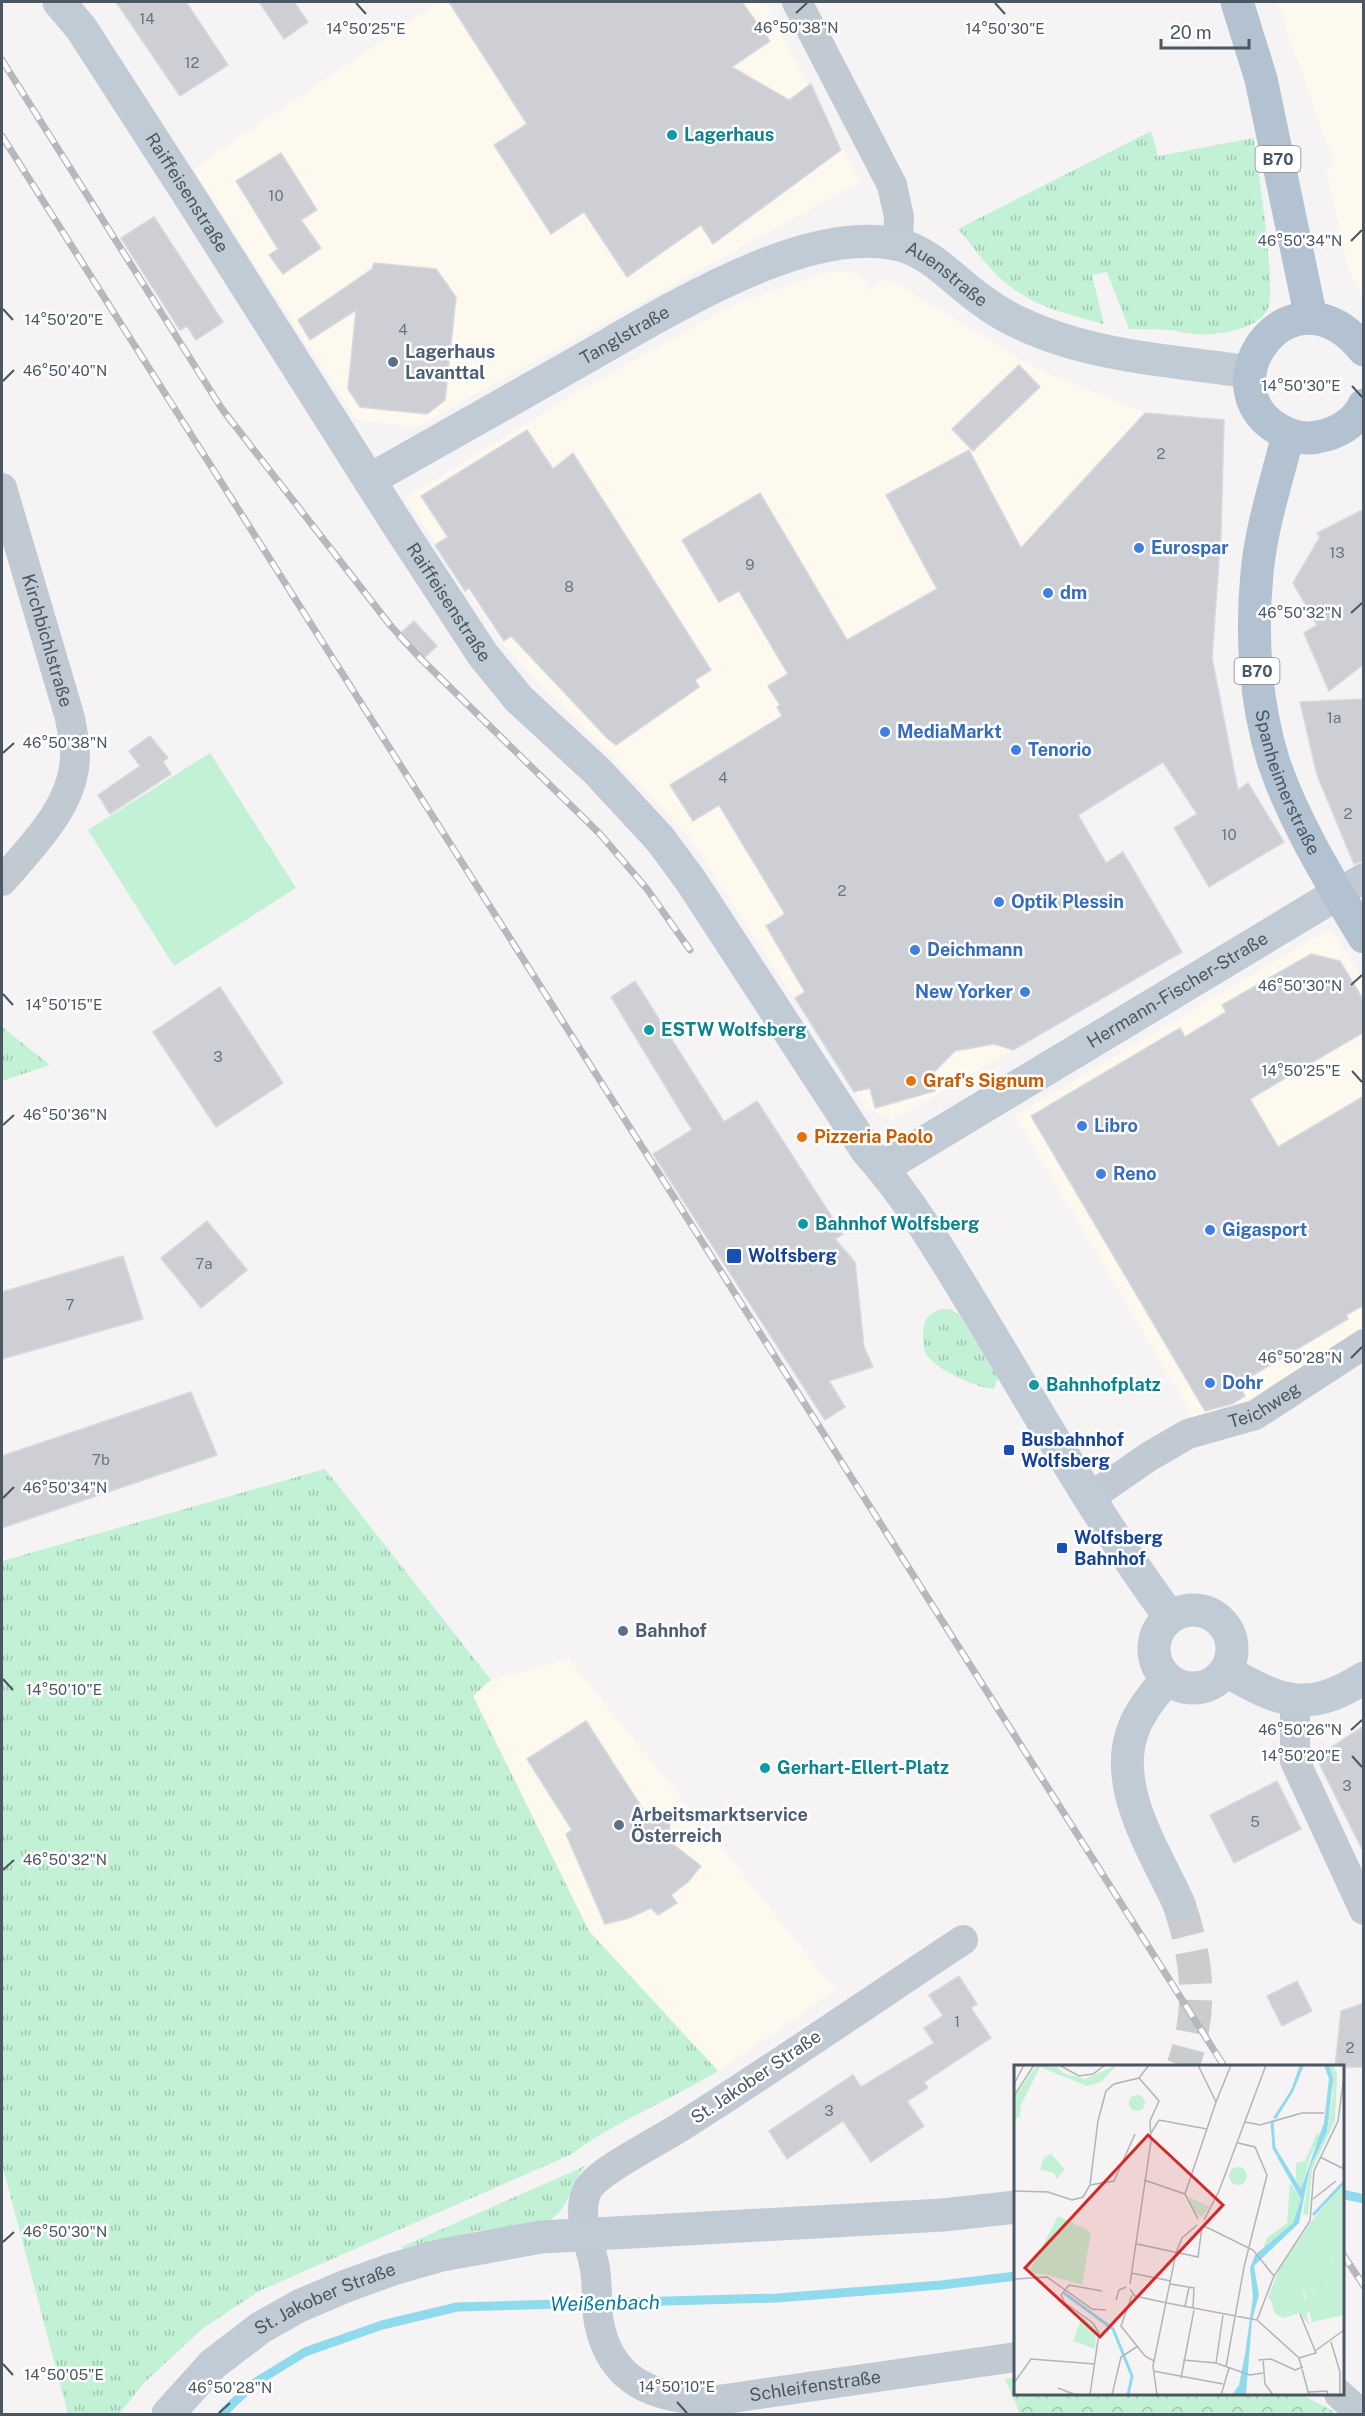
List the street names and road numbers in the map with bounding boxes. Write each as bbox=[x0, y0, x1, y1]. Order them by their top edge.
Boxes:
street label: Raiffeisenstraße bbox=[141, 129, 233, 256]
road number: B70 bbox=[1256, 146, 1300, 172]
street label: Auenstraße bbox=[903, 237, 992, 311]
street label: Tanglstraße bbox=[576, 301, 673, 369]
street label: Raiffeisenstraße bbox=[402, 539, 495, 666]
street label: Kirchbichlstraße bbox=[18, 571, 77, 709]
road number: B70 bbox=[1234, 658, 1280, 684]
street label: Spanheimerstraße bbox=[1251, 708, 1325, 858]
street label: Hermann-Fischer-Straße bbox=[1083, 927, 1272, 1052]
street label: Teichweg bbox=[1226, 1377, 1304, 1432]
street label: St. Jakober Straße bbox=[687, 2025, 825, 2128]
street label: St. Jakober Straße bbox=[250, 2258, 398, 2339]
street label: Schleifenstraße bbox=[748, 2366, 882, 2405]

